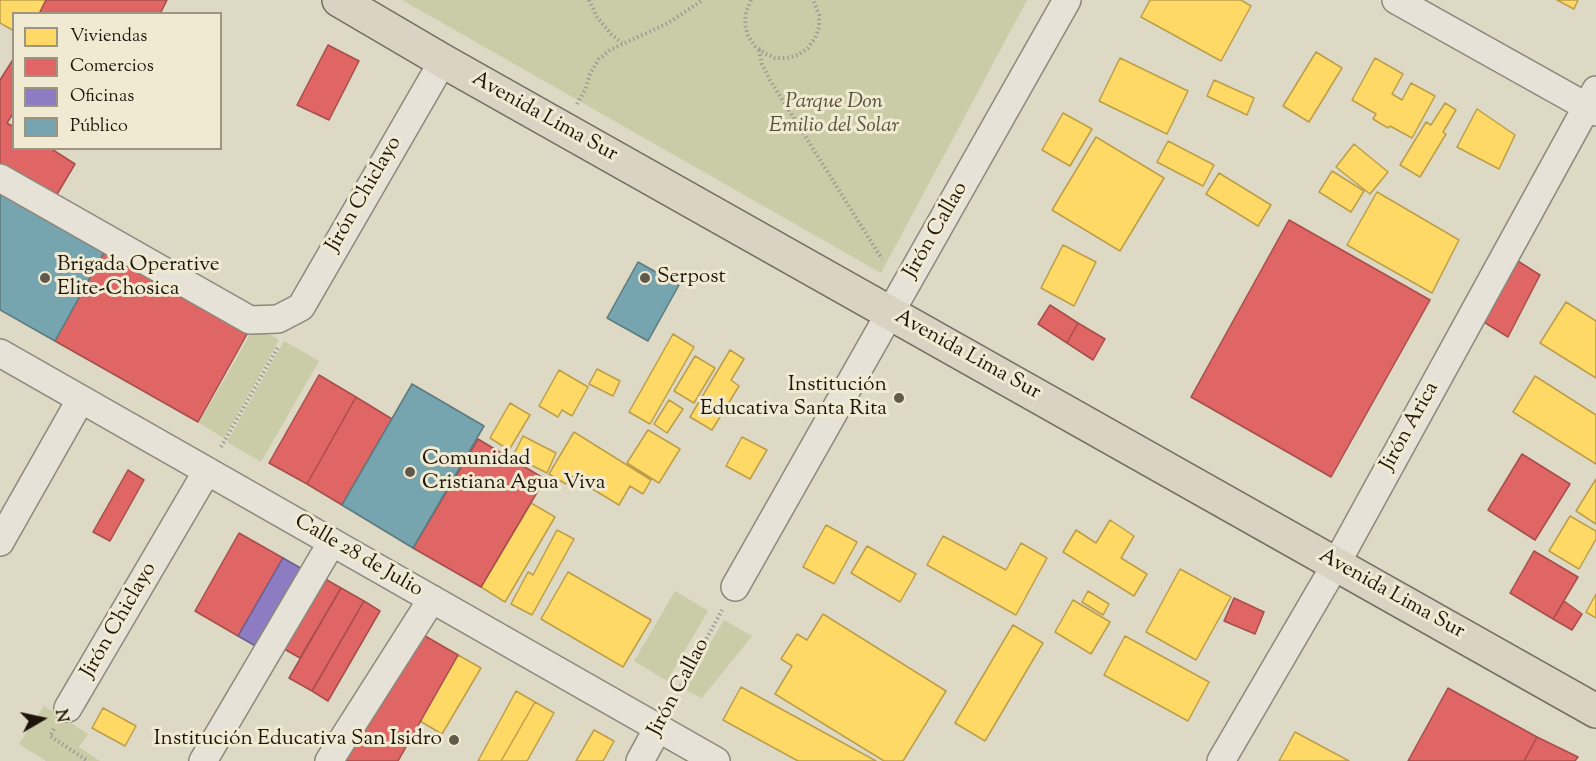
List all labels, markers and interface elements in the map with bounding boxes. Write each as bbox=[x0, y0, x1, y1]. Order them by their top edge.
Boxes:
legend bbox=[12, 12, 222, 150]
text: Viviendas bbox=[70, 24, 147, 50]
text: Comercios bbox=[70, 54, 154, 80]
street label: Avenida Lima Sur bbox=[467, 67, 621, 169]
text: Oficinas bbox=[70, 84, 134, 110]
park label: Parque Don Emilio del Solar bbox=[769, 90, 899, 140]
text: Público bbox=[70, 114, 128, 140]
street label: Jirón Chiclayo bbox=[322, 133, 408, 257]
street label: Jirón Callao bbox=[899, 178, 975, 284]
place label: Brigada Operative Elite-Chosica bbox=[57, 253, 220, 303]
place label: Serpost bbox=[657, 265, 726, 291]
marker: Brigada Operative Elite-Chosica bbox=[38, 271, 52, 285]
marker: Serpost bbox=[638, 271, 652, 285]
street label: Avenida Lima Sur bbox=[890, 305, 1044, 407]
place label: Institución Educativa Santa Rita bbox=[700, 373, 887, 423]
street label: Jirón Arica bbox=[1376, 378, 1446, 476]
marker: Institución Educativa Santa Rita bbox=[892, 391, 906, 405]
place label: Comunidad Cristiana Agua Viva bbox=[422, 447, 605, 497]
marker: Comunidad Cristiana Agua Viva bbox=[403, 465, 417, 479]
street label: Calle 28 de Julio bbox=[289, 510, 427, 604]
street label: Avenida Lima Sur bbox=[1314, 544, 1468, 646]
street label: Jirón Chiclayo bbox=[77, 559, 163, 683]
street label: Jirón Callao bbox=[644, 635, 716, 741]
north arrow bbox=[12, 689, 72, 749]
text: N bbox=[48, 708, 73, 724]
place label: Institución Educativa San Isidro bbox=[154, 727, 442, 753]
marker: Institución Educativa San Isidro bbox=[447, 733, 461, 747]

